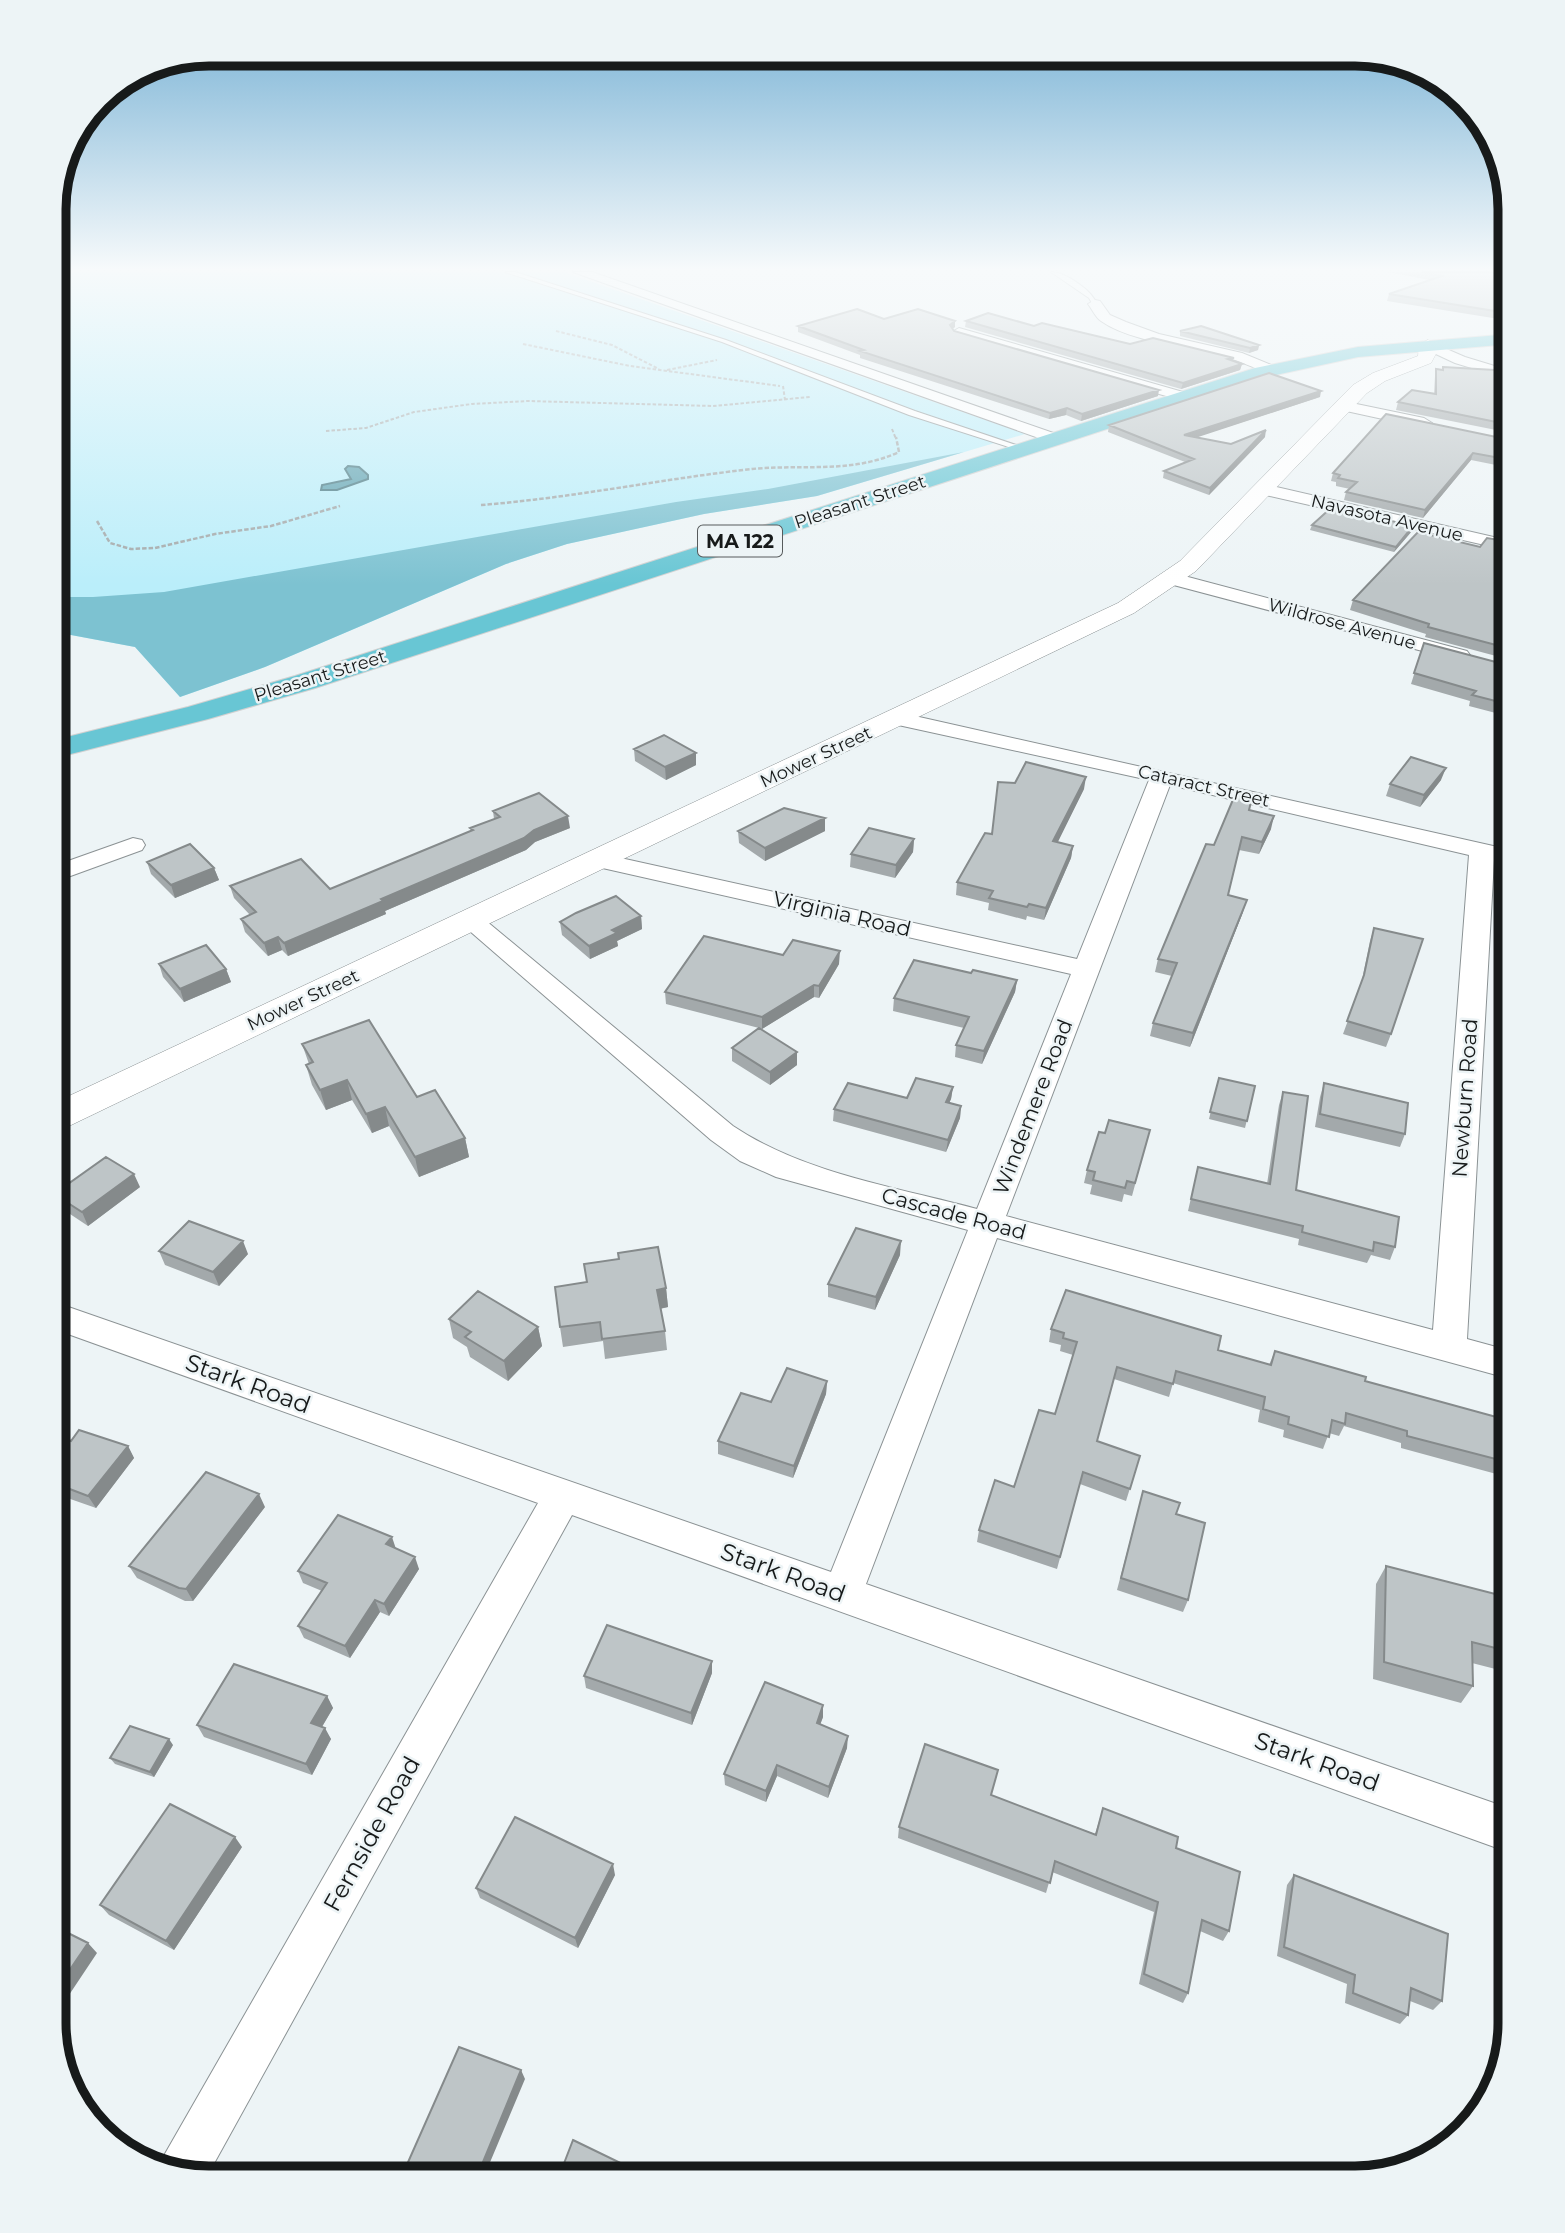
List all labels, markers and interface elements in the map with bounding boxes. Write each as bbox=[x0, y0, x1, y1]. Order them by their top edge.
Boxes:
street label: Pleasant Street bbox=[791, 470, 929, 534]
street label: Navasota Avenue bbox=[1309, 490, 1465, 546]
road number: MA 122 bbox=[698, 526, 782, 556]
street label: Wildrose Avenue bbox=[1266, 594, 1418, 654]
street label: Pleasant Street bbox=[251, 645, 389, 707]
street label: Mower Street bbox=[757, 721, 875, 793]
street label: Cataract Street bbox=[1136, 760, 1272, 812]
street label: Virginia Road bbox=[771, 885, 914, 942]
street label: Mower Street bbox=[244, 964, 362, 1036]
street label: Windemere Road bbox=[988, 1016, 1078, 1198]
street label: Newburn Road bbox=[1446, 1018, 1483, 1178]
street label: Cascade Road bbox=[879, 1182, 1029, 1245]
street label: Stark Road bbox=[182, 1347, 315, 1420]
street label: Stark Road bbox=[717, 1536, 850, 1609]
street label: Stark Road bbox=[1251, 1725, 1384, 1798]
street label: Fernside Road bbox=[317, 1751, 426, 1916]

